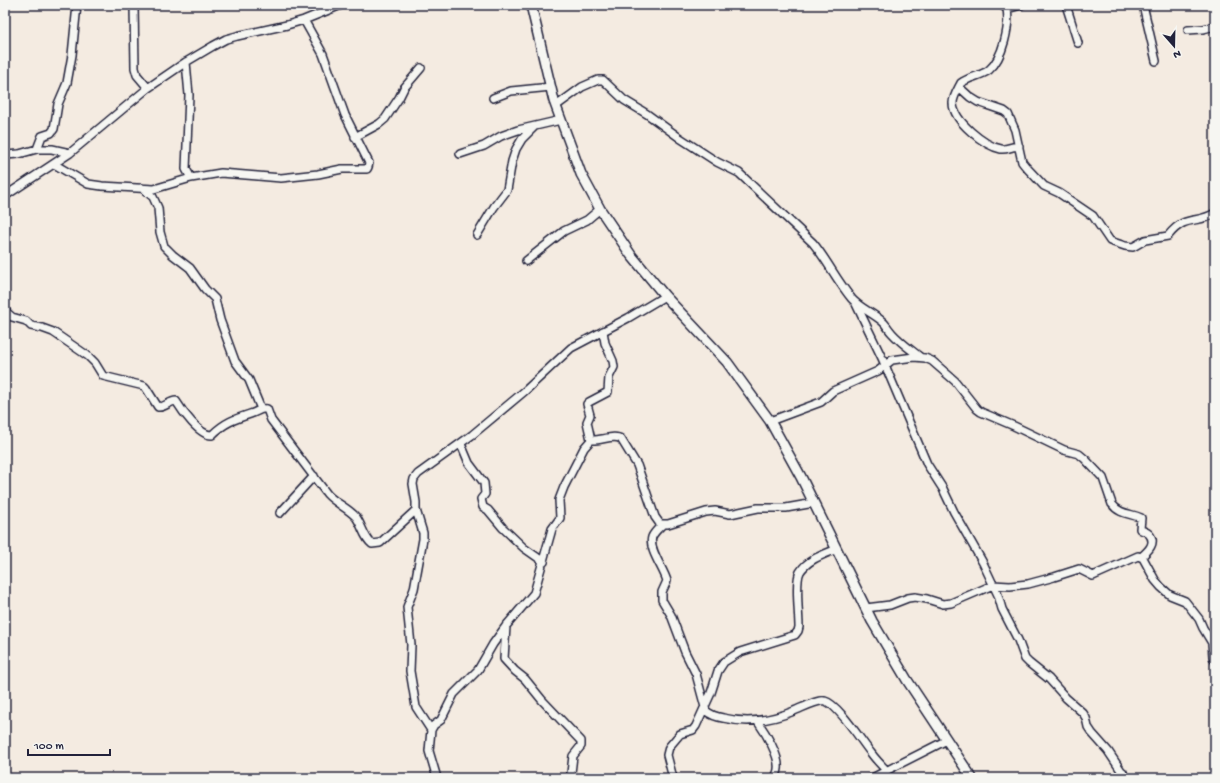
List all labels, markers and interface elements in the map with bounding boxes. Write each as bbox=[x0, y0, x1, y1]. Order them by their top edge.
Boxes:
north arrow bbox=[1154, 26, 1194, 66]
text: N bbox=[1171, 47, 1182, 60]
scale bar bbox=[28, 731, 110, 757]
text: 100 m bbox=[33, 740, 64, 754]

